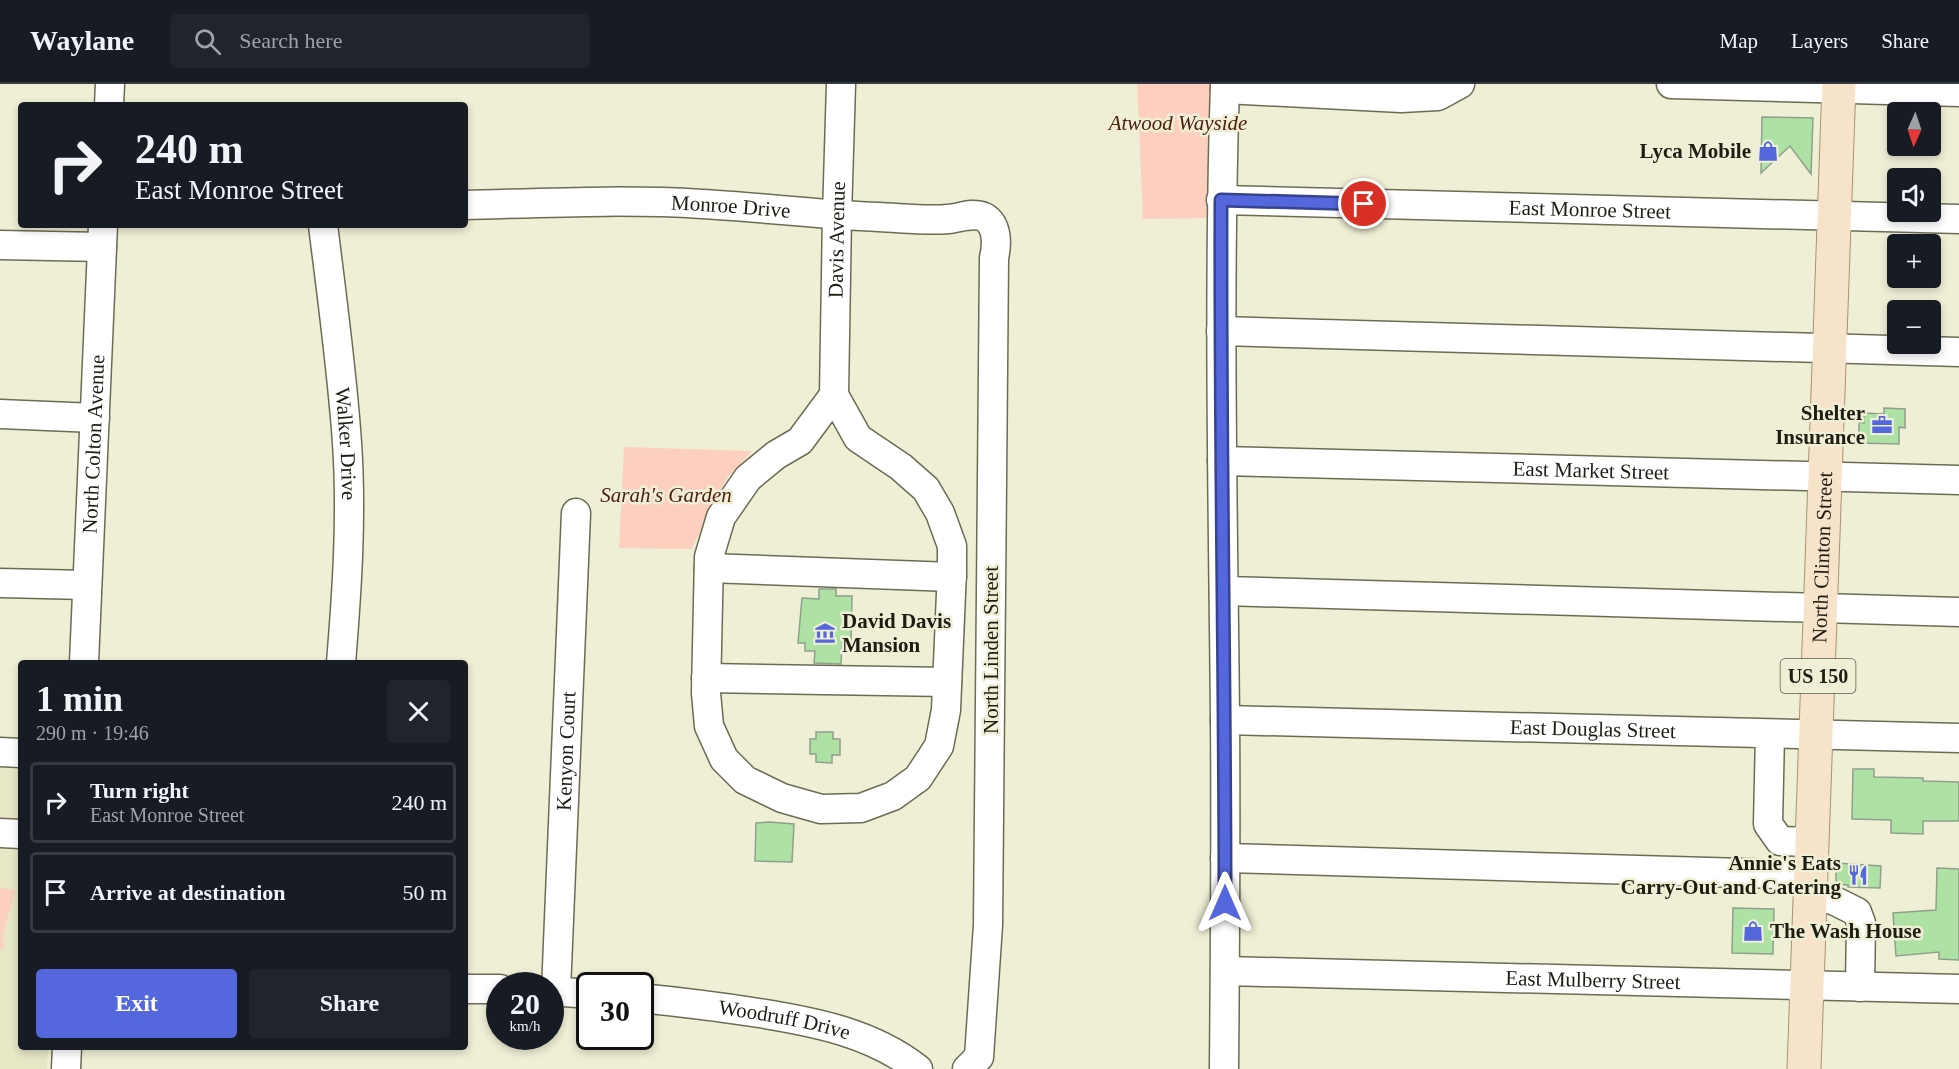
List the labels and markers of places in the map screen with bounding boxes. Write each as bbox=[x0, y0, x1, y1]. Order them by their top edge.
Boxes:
place label: Lyca Mobile bbox=[1640, 139, 1751, 163]
shop icon: Lyca Mobile bbox=[1756, 139, 1780, 163]
pin bbox=[1338, 178, 1389, 229]
place label: Shelter Insurance bbox=[1775, 401, 1865, 449]
office icon: Shelter Insurance bbox=[1870, 413, 1894, 437]
place label: David Davis Mansion bbox=[842, 609, 951, 657]
museum icon: David Davis Mansion bbox=[813, 621, 837, 645]
place label: Annie's Eats Carry-Out and Catering bbox=[1621, 851, 1841, 899]
restaurant icon: Annie's Eats Carry-Out and Catering bbox=[1846, 863, 1870, 887]
shop icon: The Wash House bbox=[1741, 919, 1765, 943]
place label: The Wash House bbox=[1770, 919, 1921, 943]

